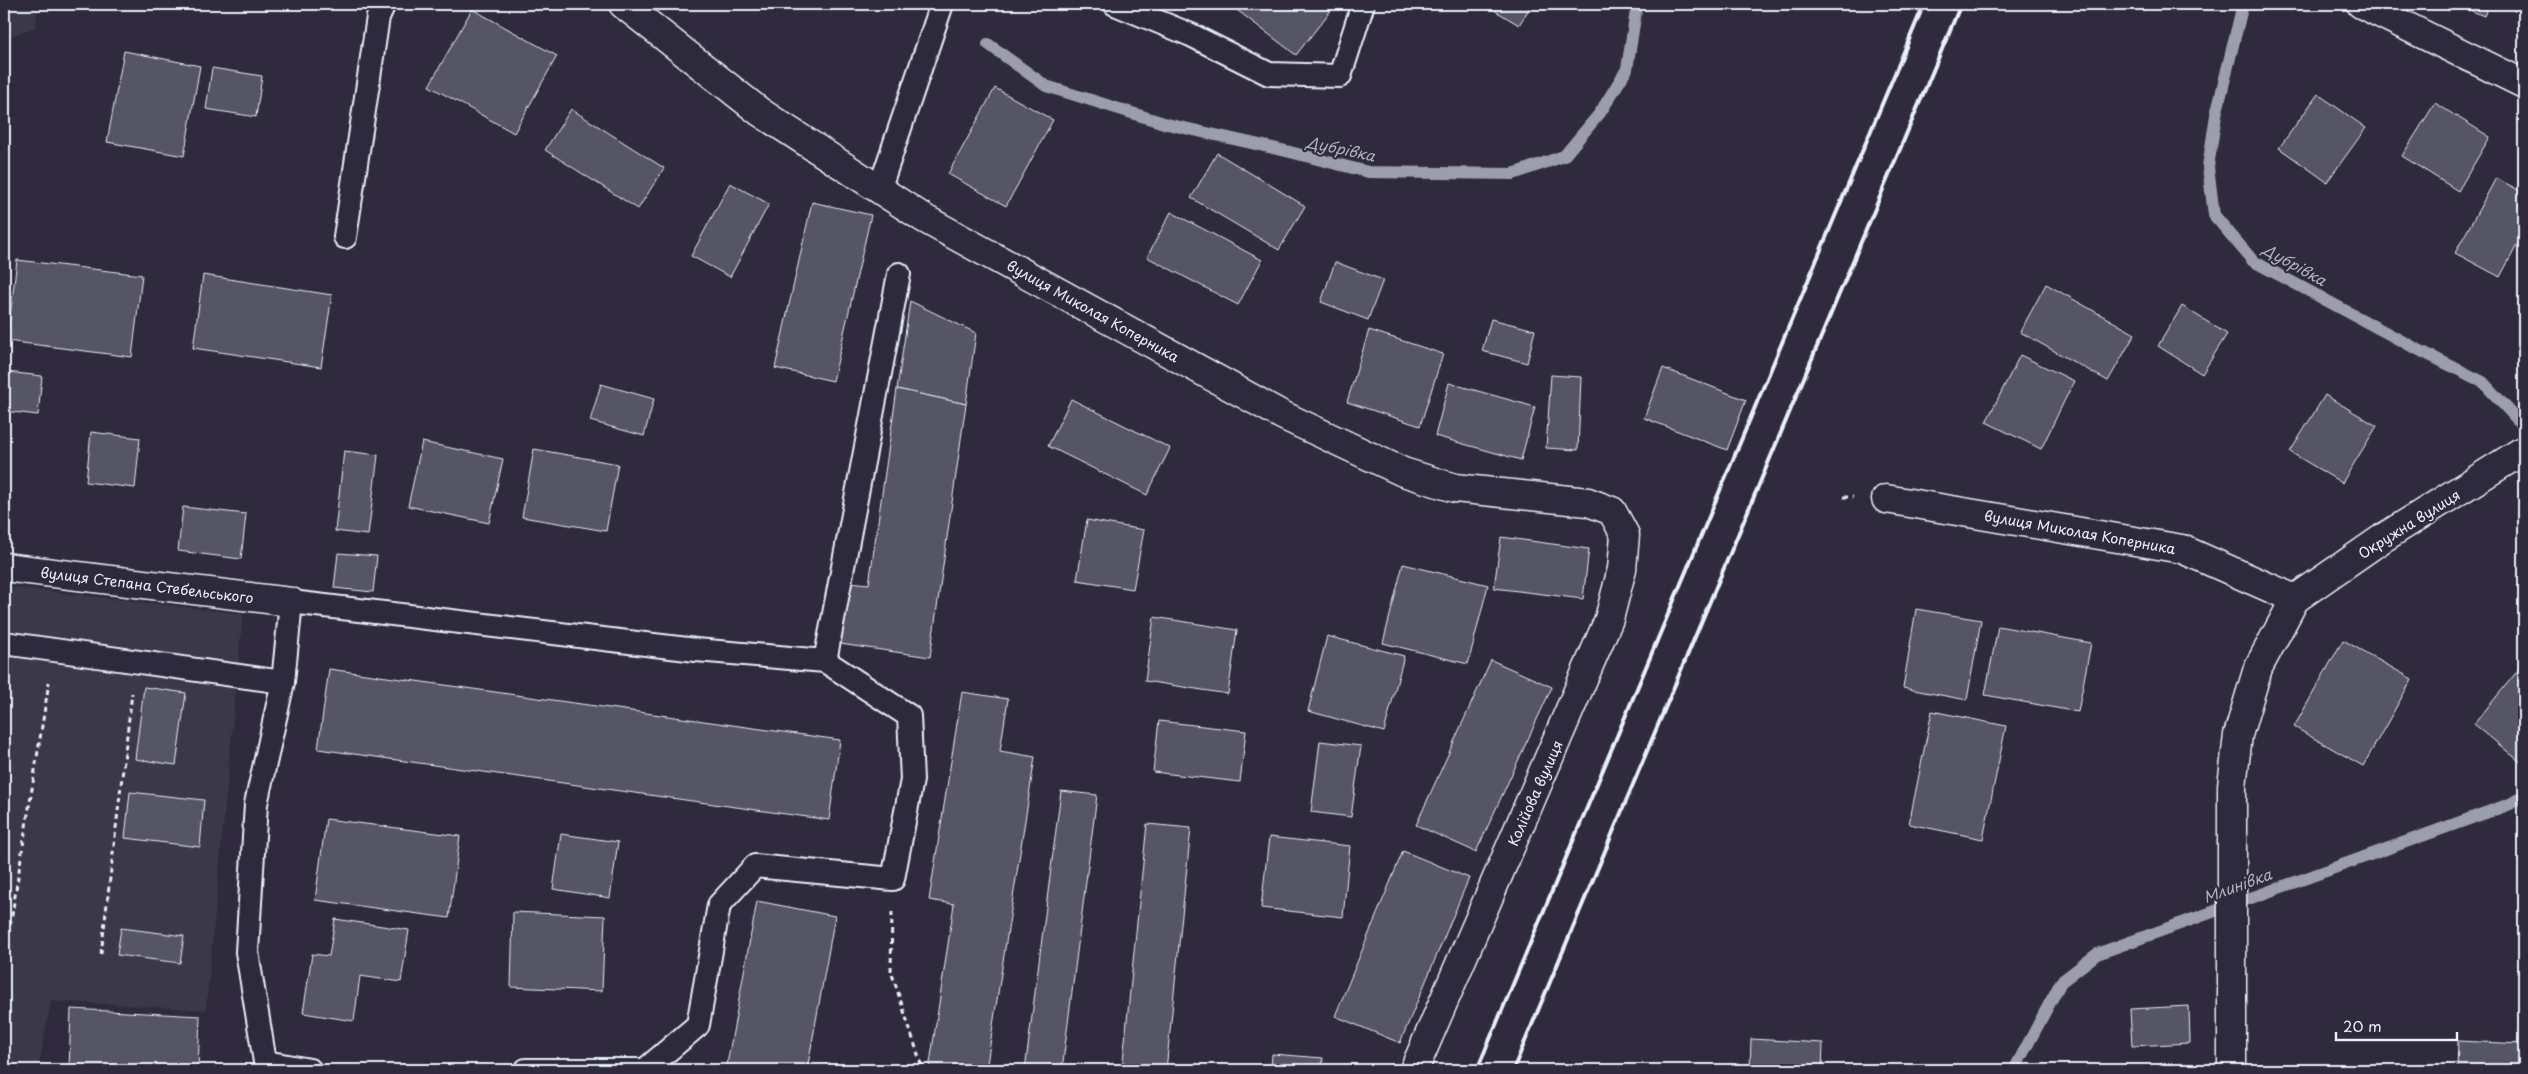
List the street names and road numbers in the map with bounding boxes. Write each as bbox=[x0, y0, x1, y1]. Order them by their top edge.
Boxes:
street label: вулиця Миколая Коперника bbox=[1003, 255, 1183, 367]
street label: Окружна вулиця bbox=[2354, 484, 2464, 564]
street label: вулиця Миколая Коперника bbox=[1983, 505, 2177, 559]
street label: вулиця Степана Стебельського bbox=[39, 562, 255, 608]
street label: Колійова вулиця bbox=[1502, 737, 1568, 849]

